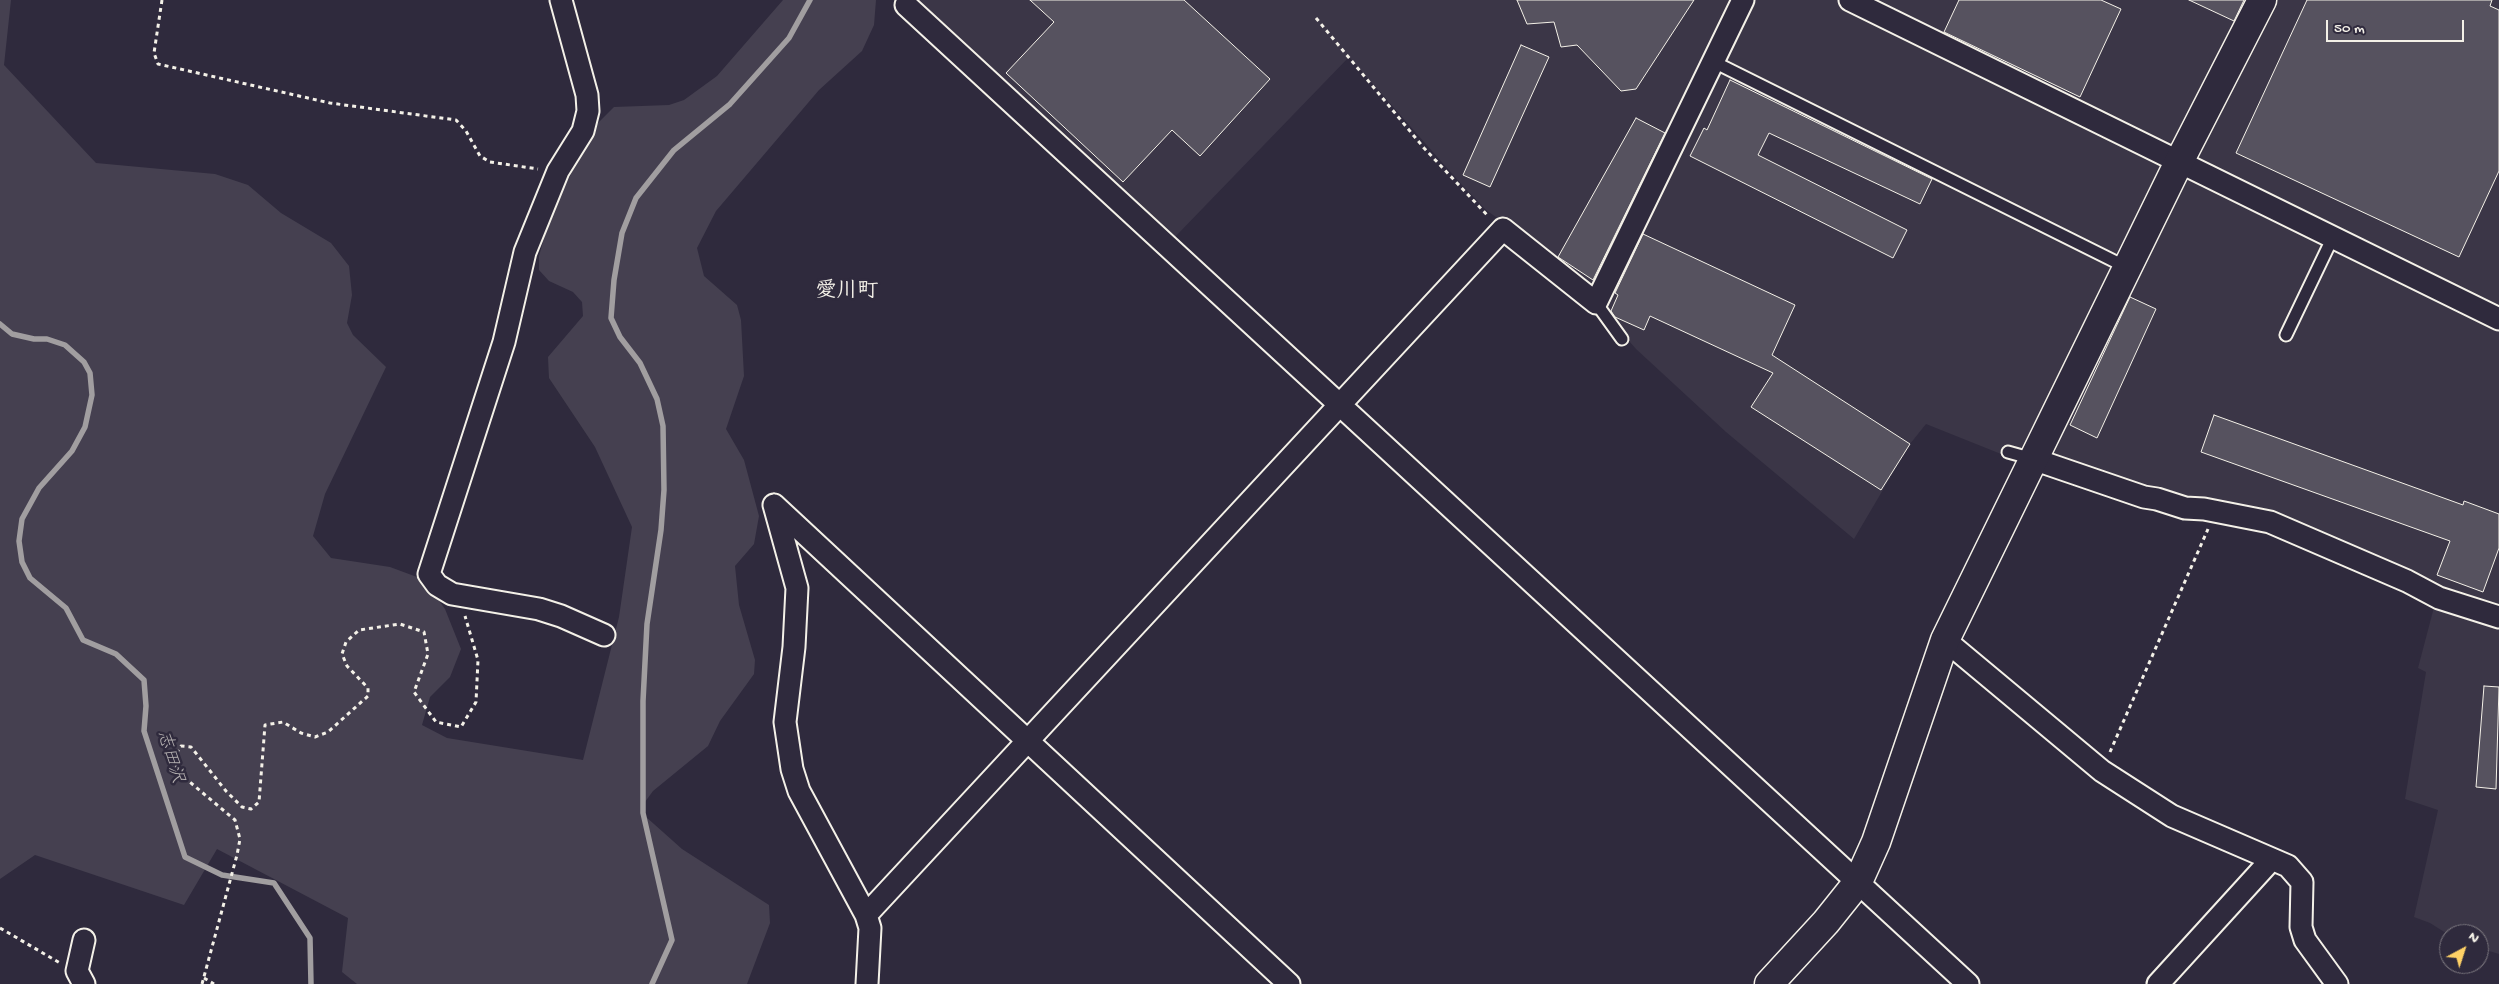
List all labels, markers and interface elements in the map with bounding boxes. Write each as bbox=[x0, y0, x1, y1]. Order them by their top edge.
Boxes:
scale bar bbox=[2329, 10, 2466, 42]
text: 50 m bbox=[2334, 20, 2365, 38]
district label: 愛川町 bbox=[816, 280, 878, 306]
water label: 志田沢 bbox=[151, 728, 187, 786]
north arrow bbox=[2439, 924, 2489, 974]
text: N bbox=[2464, 928, 2482, 947]

